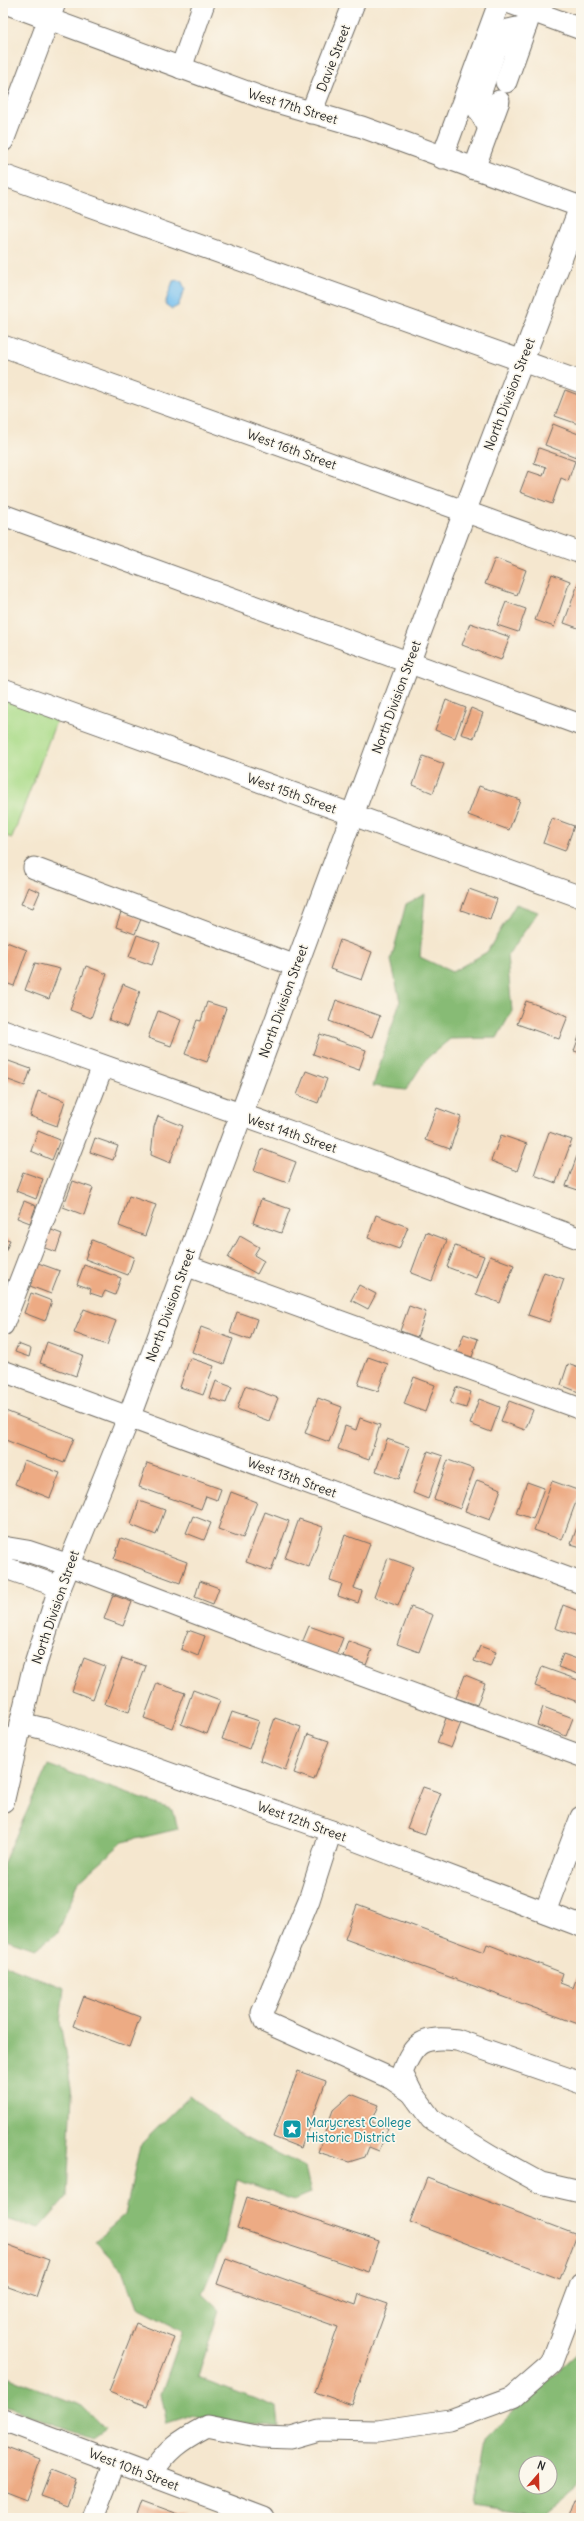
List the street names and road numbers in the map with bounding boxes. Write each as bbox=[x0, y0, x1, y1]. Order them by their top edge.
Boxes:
street label: Davie Street bbox=[313, 22, 354, 94]
street label: West 17th Street bbox=[246, 85, 340, 128]
street label: North Division Street bbox=[480, 335, 539, 453]
street label: West 16th Street bbox=[245, 425, 340, 474]
street label: North Division Street bbox=[368, 638, 425, 756]
street label: West 15th Street bbox=[245, 769, 340, 818]
street label: North Division Street bbox=[255, 942, 312, 1060]
street label: West 14th Street bbox=[245, 1110, 340, 1157]
street label: North Division Street bbox=[142, 1246, 199, 1364]
street label: West 13th Street bbox=[245, 1453, 339, 1502]
street label: North Division Street bbox=[28, 1547, 83, 1666]
street label: West 12th Street bbox=[255, 1797, 349, 1846]
street label: West 10th Street bbox=[86, 2444, 182, 2495]

